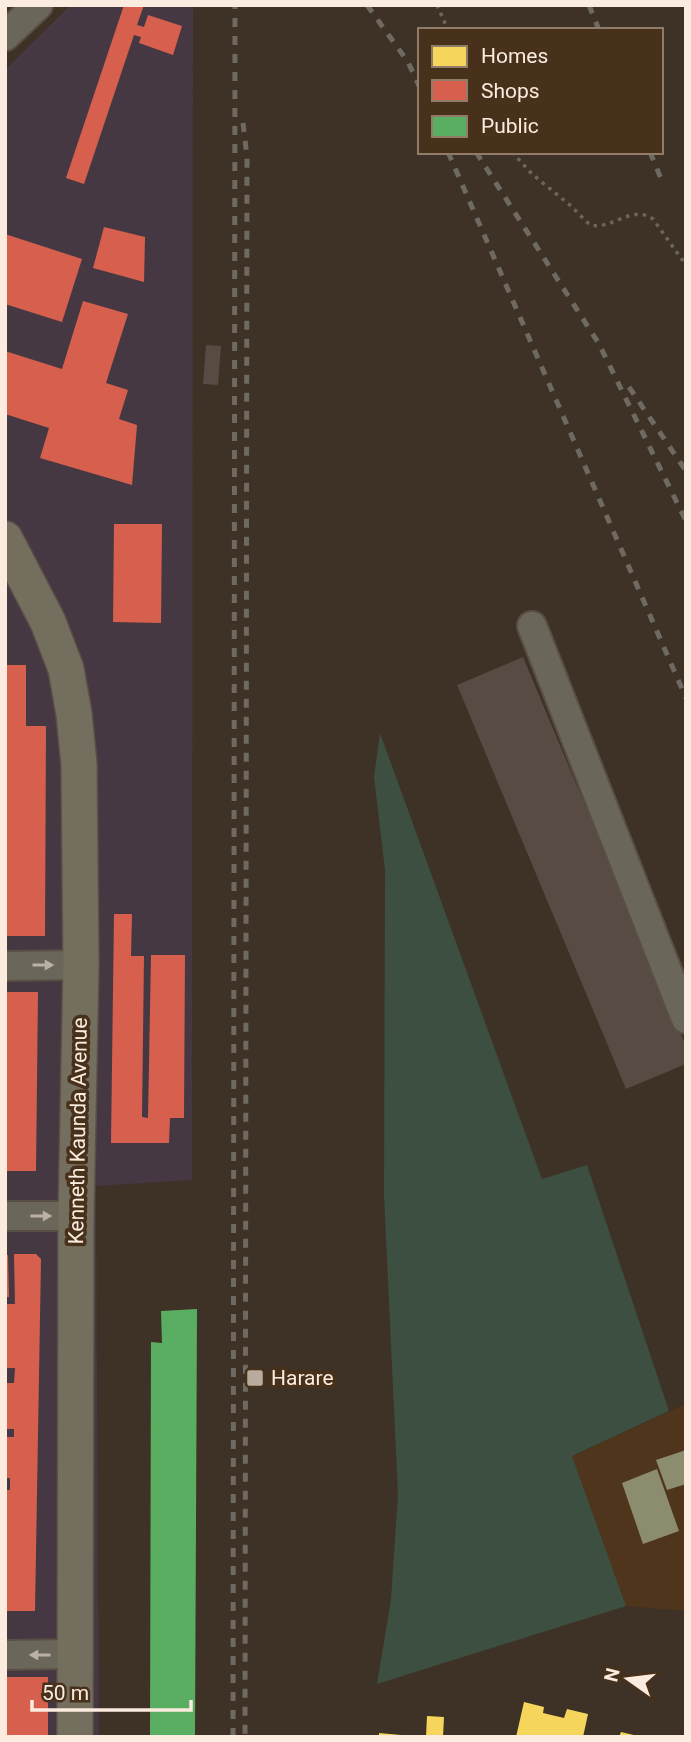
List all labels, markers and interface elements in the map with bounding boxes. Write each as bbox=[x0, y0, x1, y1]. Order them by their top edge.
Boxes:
legend bbox=[418, 28, 663, 154]
text: Homes bbox=[481, 44, 548, 68]
text: Shops bbox=[481, 79, 540, 103]
text: Public bbox=[481, 114, 539, 138]
one-way arrow bbox=[32, 960, 54, 971]
street label: Kenneth Kaunda Avenue bbox=[64, 1017, 92, 1245]
one-way arrow bbox=[30, 1210, 52, 1222]
place label: Harare bbox=[271, 1366, 334, 1390]
marker: Harare bbox=[245, 1368, 265, 1388]
north arrow bbox=[593, 1644, 663, 1714]
one-way arrow bbox=[29, 1649, 51, 1660]
text: N bbox=[599, 1666, 625, 1684]
scale bar bbox=[32, 1668, 191, 1712]
text: 50 m bbox=[42, 1681, 89, 1705]

